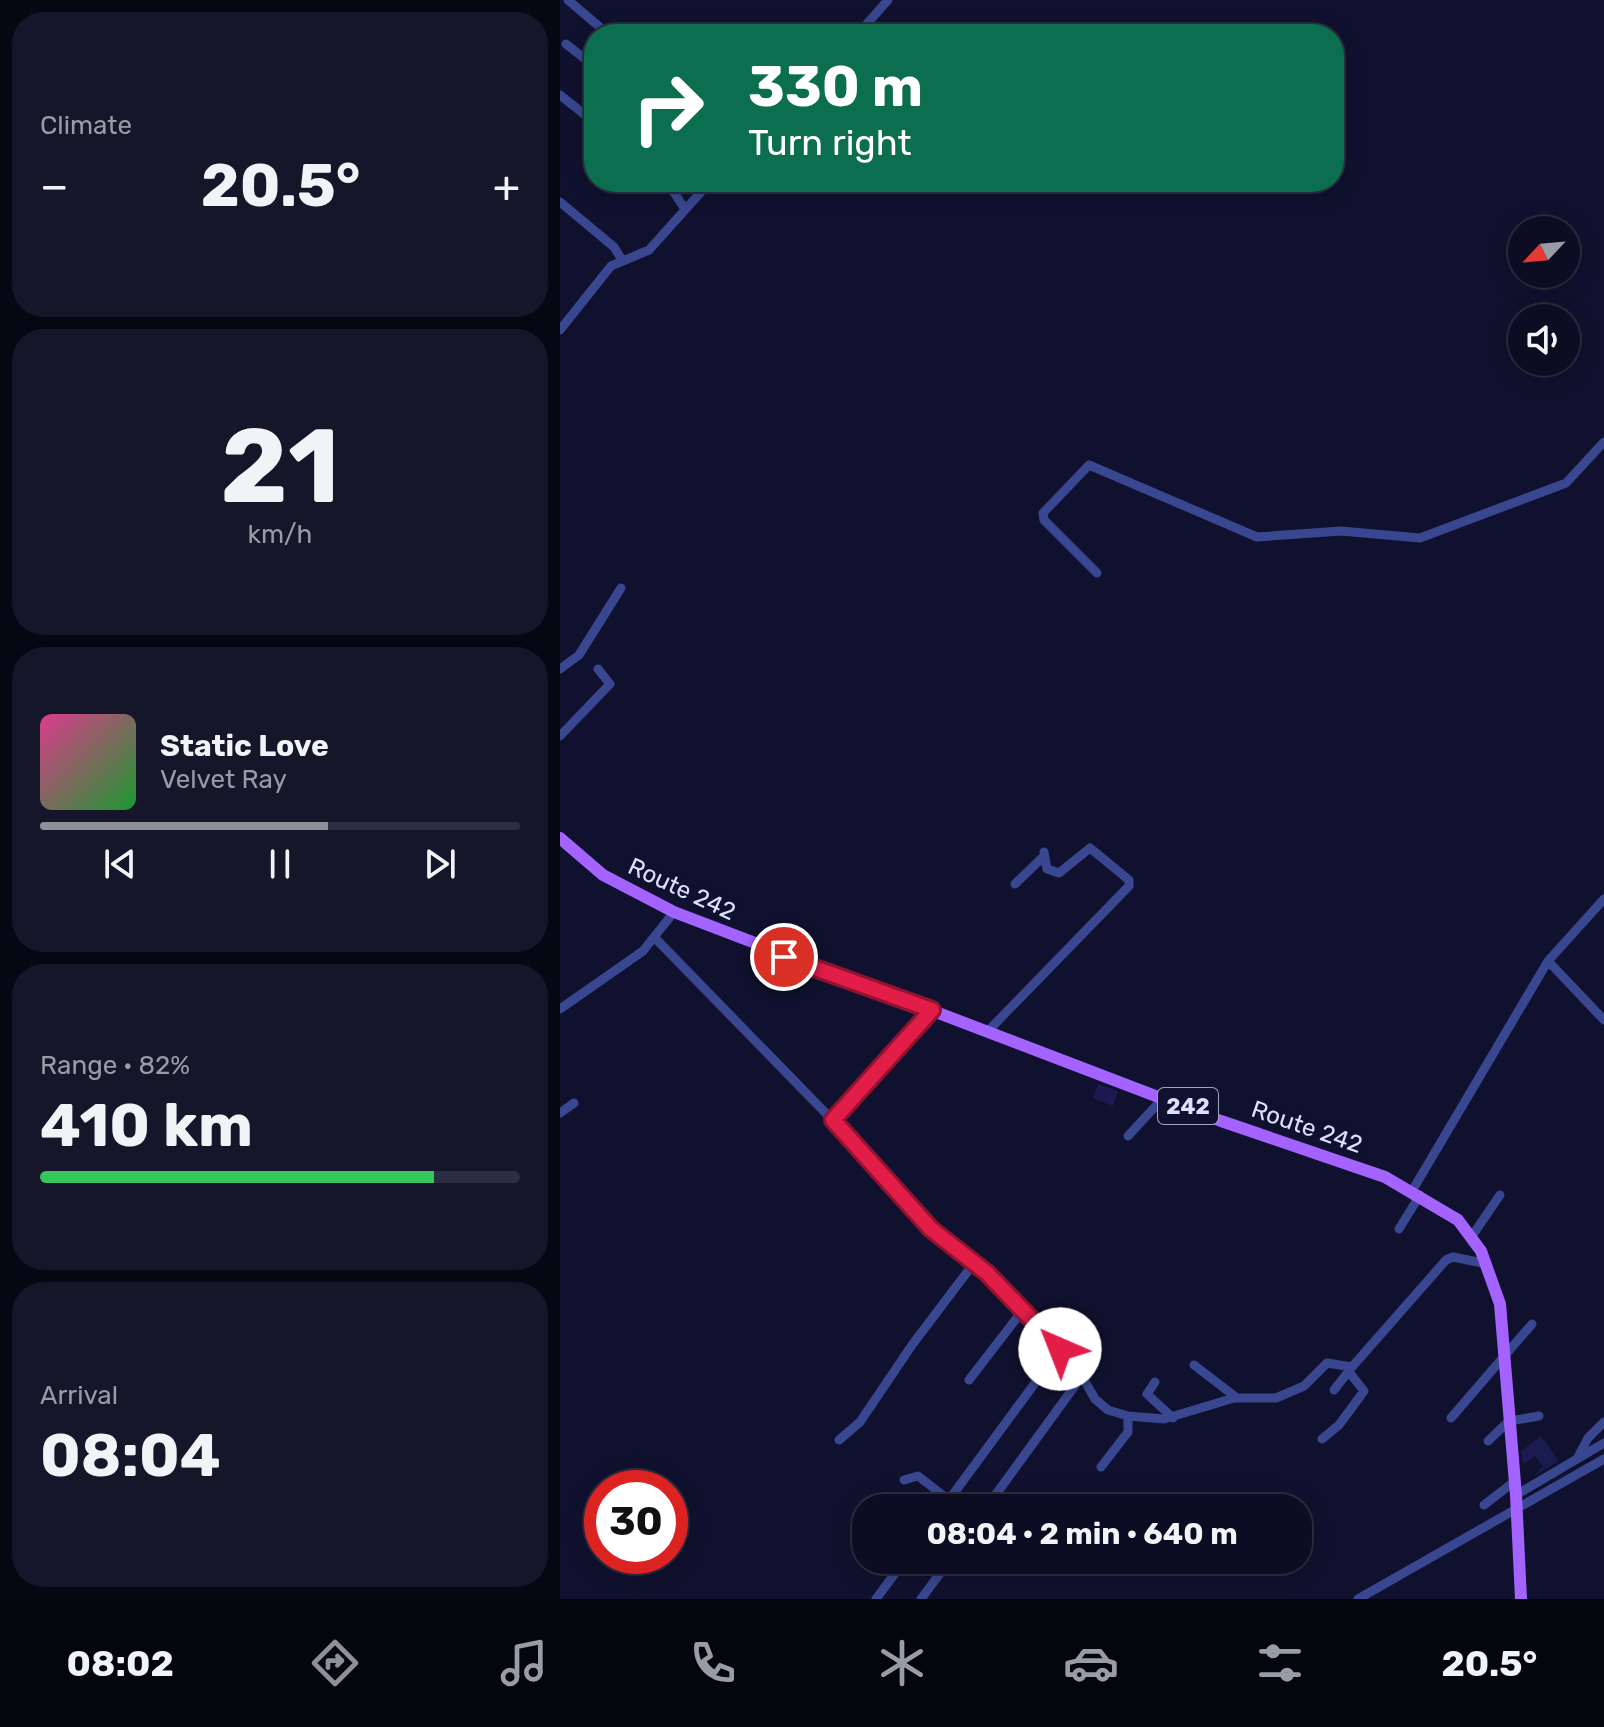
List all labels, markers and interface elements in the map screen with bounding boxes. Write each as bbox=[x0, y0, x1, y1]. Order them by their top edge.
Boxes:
text: 330 m bbox=[748, 54, 923, 120]
icon: right bbox=[616, 56, 720, 160]
text: Climate bbox=[40, 110, 132, 141]
text: Turn right bbox=[748, 121, 912, 164]
text: 20.5° bbox=[201, 150, 361, 221]
text: − bbox=[40, 160, 69, 212]
text: + bbox=[493, 160, 520, 212]
north arrow bbox=[1508, 216, 1580, 288]
map controls bbox=[1508, 216, 1580, 376]
button: sound bbox=[1508, 304, 1580, 376]
text: 21 bbox=[220, 405, 340, 528]
text: km/h bbox=[248, 519, 312, 550]
text: Static Love bbox=[160, 728, 329, 764]
text: Velvet Ray bbox=[160, 764, 287, 795]
icon: previous bbox=[98, 842, 142, 886]
icon: pause bbox=[258, 842, 302, 886]
icon: next bbox=[418, 842, 462, 886]
street label: Route 242 bbox=[624, 852, 740, 926]
pin bbox=[750, 923, 818, 991]
icon: arrive bbox=[762, 935, 806, 979]
text: Range · 82% bbox=[40, 1050, 190, 1081]
road number: 242 bbox=[1158, 1088, 1218, 1124]
text: 410 km bbox=[40, 1090, 253, 1161]
street label: Route 242 bbox=[1248, 1095, 1366, 1159]
position arrow bbox=[1018, 1307, 1102, 1391]
text: Arrival bbox=[40, 1380, 118, 1411]
text: 08:04 bbox=[40, 1420, 221, 1491]
speed limit sign: 30 bbox=[584, 1470, 688, 1574]
text: 08:04 · 2 min · 640 m bbox=[926, 1516, 1238, 1552]
icon: directions bbox=[307, 1635, 363, 1691]
icon: music bbox=[496, 1635, 552, 1691]
icon: phone bbox=[685, 1635, 741, 1691]
icon: climate bbox=[874, 1635, 930, 1691]
icon: car bbox=[1063, 1635, 1119, 1691]
icon: filters bbox=[1252, 1635, 1308, 1691]
text: 08:02 bbox=[67, 1642, 174, 1685]
text: 20.5° bbox=[1441, 1642, 1537, 1685]

